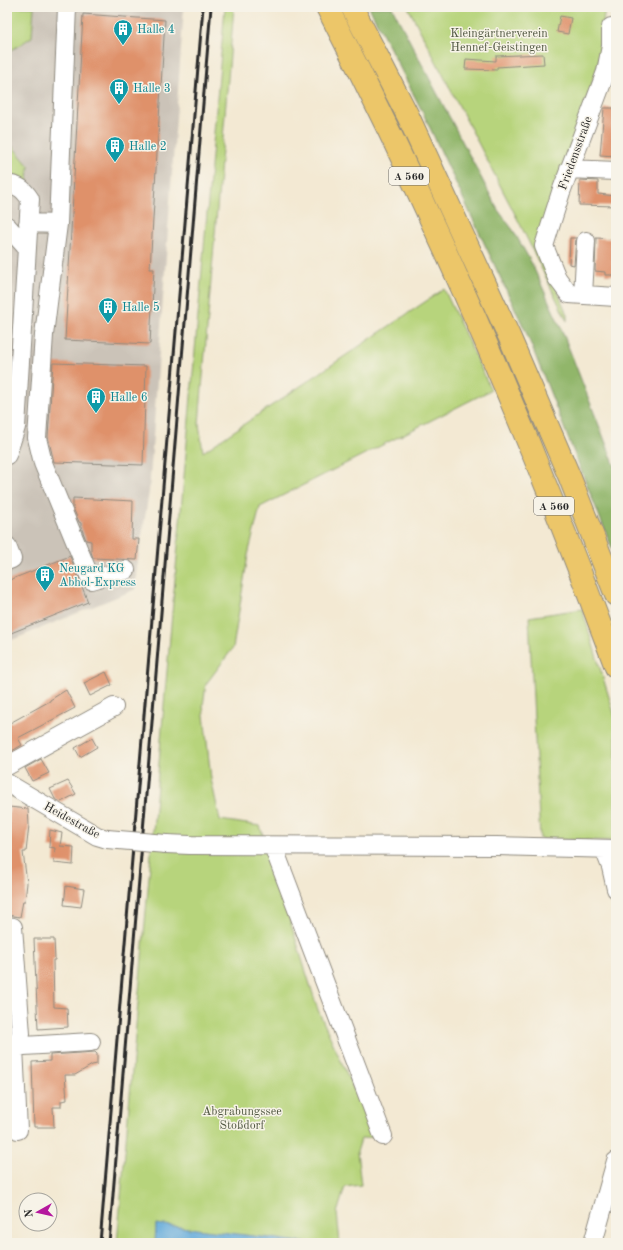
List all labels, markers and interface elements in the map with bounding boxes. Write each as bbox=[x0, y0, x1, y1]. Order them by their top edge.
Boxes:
building icon: Halle 4 bbox=[112, 18, 134, 46]
place label: Halle 4 bbox=[137, 24, 175, 36]
park label: Kleingärtnerverein Hennef-Geistingen bbox=[450, 28, 548, 54]
building icon: Halle 3 bbox=[108, 77, 130, 105]
place label: Halle 3 bbox=[133, 83, 171, 95]
street label: Friedensstraße bbox=[557, 114, 595, 192]
building icon: Halle 2 bbox=[104, 135, 126, 163]
place label: Halle 2 bbox=[129, 141, 167, 153]
road number: A 560 bbox=[389, 167, 429, 185]
building icon: Halle 5 bbox=[97, 296, 119, 324]
place label: Halle 5 bbox=[122, 301, 160, 314]
building icon: Halle 6 bbox=[85, 386, 107, 414]
place label: Halle 6 bbox=[110, 392, 148, 404]
road number: A 560 bbox=[534, 497, 574, 515]
place label: Neugard KG Abhol-Express bbox=[59, 563, 136, 589]
building icon: Neugard KG Abhol-Express bbox=[34, 564, 56, 592]
street label: Heidestraße bbox=[41, 801, 102, 841]
park label: Abgrabungssee Stoßdorf bbox=[202, 1106, 282, 1132]
north arrow bbox=[18, 1192, 58, 1232]
text: N bbox=[23, 1208, 36, 1218]

